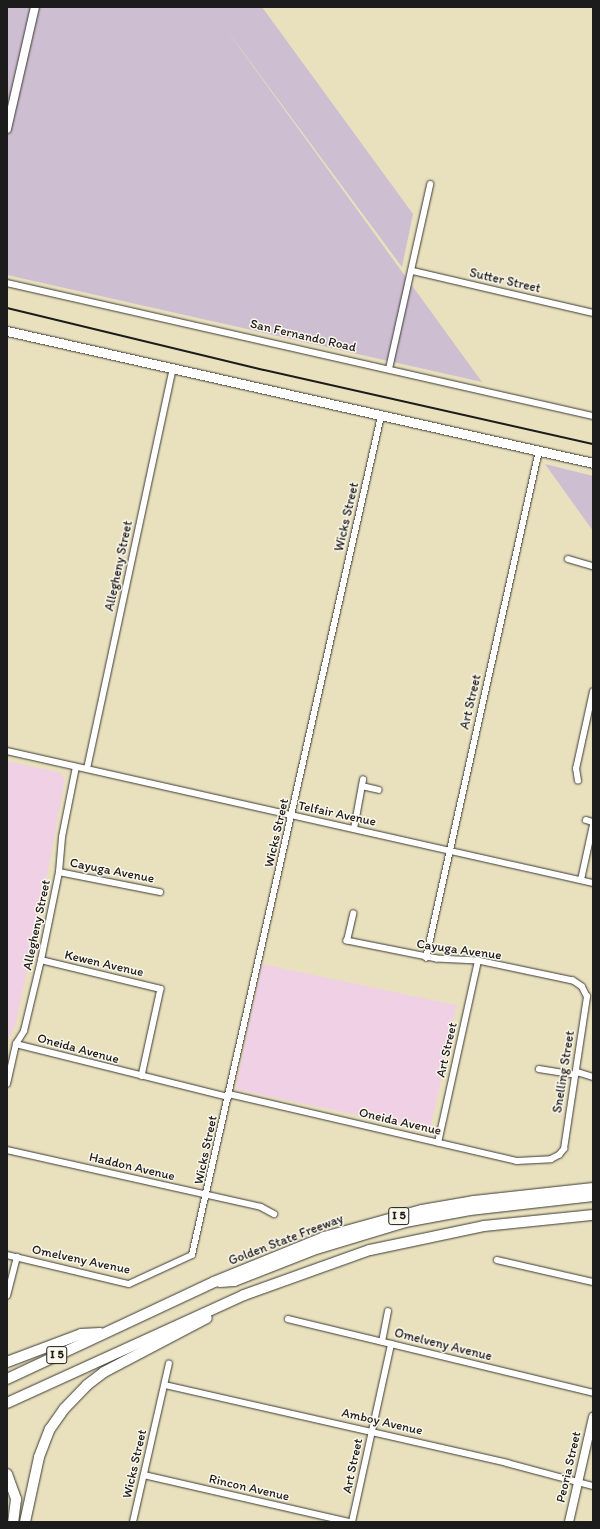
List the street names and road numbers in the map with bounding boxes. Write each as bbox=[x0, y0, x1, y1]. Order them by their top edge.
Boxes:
street label: Sutter Street bbox=[468, 265, 542, 297]
street label: San Fernando Road bbox=[249, 316, 357, 356]
street label: Wicks Street bbox=[331, 481, 363, 553]
street label: Allegheny Street bbox=[102, 519, 136, 613]
street label: Art Street bbox=[457, 673, 485, 731]
street label: Wicks Street bbox=[261, 797, 293, 869]
street label: Telfair Avenue bbox=[297, 798, 377, 830]
street label: Cayuga Avenue bbox=[69, 855, 155, 887]
street label: Allegheny Street bbox=[20, 878, 54, 972]
street label: Cayuga Avenue bbox=[416, 936, 502, 964]
street label: Kewen Avenue bbox=[63, 947, 145, 981]
street label: Art Street bbox=[433, 1021, 461, 1079]
street label: Snelling Street bbox=[550, 1030, 578, 1114]
street label: Oneida Avenue bbox=[36, 1031, 120, 1067]
street label: Oneida Avenue bbox=[358, 1105, 442, 1139]
street label: Wicks Street bbox=[191, 1114, 221, 1186]
street label: Haddon Avenue bbox=[88, 1150, 176, 1184]
road number: I 5 bbox=[388, 1206, 410, 1226]
street label: Golden State Freeway bbox=[226, 1211, 346, 1269]
street label: Omelveny Avenue bbox=[31, 1242, 131, 1278]
street label: Omelveny Avenue bbox=[393, 1325, 493, 1365]
road number: I 5 bbox=[46, 1345, 68, 1365]
street label: Amboy Avenue bbox=[340, 1405, 424, 1439]
street label: Wicks Street bbox=[119, 1428, 151, 1500]
street label: Peoria Street bbox=[553, 1430, 585, 1504]
street label: Art Street bbox=[340, 1437, 366, 1495]
street label: Rincon Avenue bbox=[207, 1471, 291, 1505]

